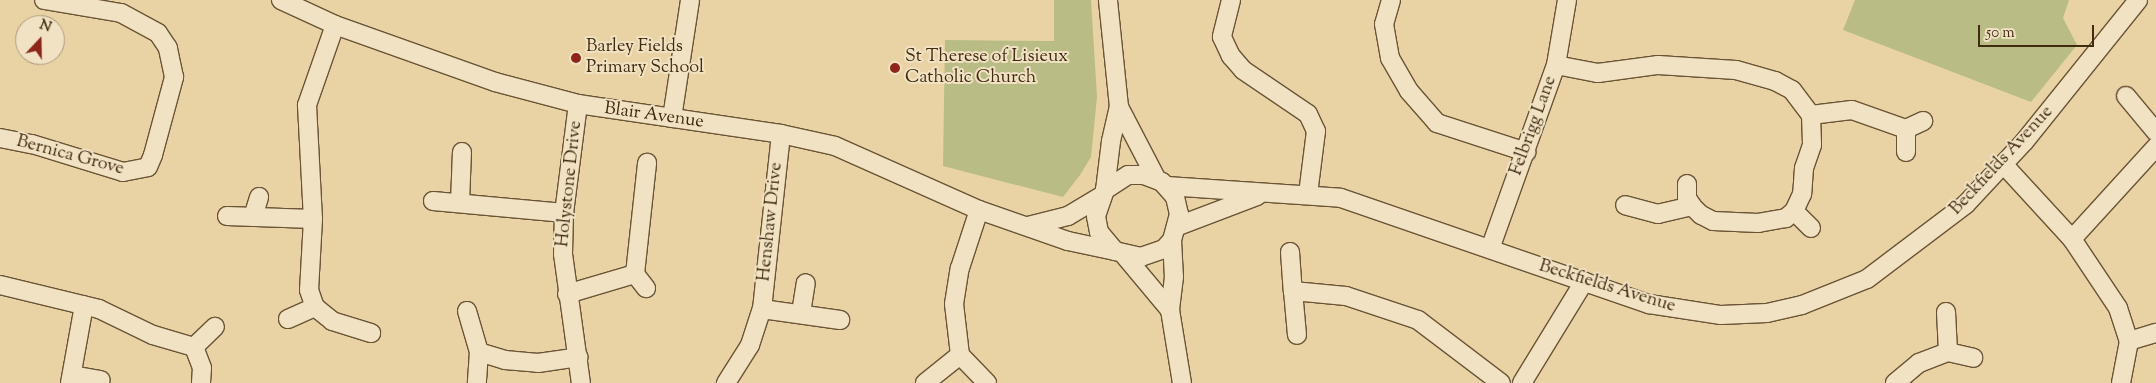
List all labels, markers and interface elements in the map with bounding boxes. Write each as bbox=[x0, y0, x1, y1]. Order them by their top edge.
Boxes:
north arrow bbox=[15, 15, 65, 65]
scale bar bbox=[1981, 15, 2097, 47]
text: N bbox=[36, 16, 54, 38]
text: 50 m bbox=[1986, 23, 2015, 44]
place label: Barley Fields Primary School bbox=[586, 37, 704, 80]
place label: St Therese of Lisieux Catholic Church bbox=[905, 47, 1068, 90]
marker: Barley Fields Primary School bbox=[570, 52, 582, 64]
marker: St Therese of Lisieux Catholic Church bbox=[889, 62, 901, 74]
street label: Felbrigg Lane bbox=[1506, 73, 1562, 179]
street label: Blair Avenue bbox=[603, 98, 705, 134]
street label: Beckfields Avenue bbox=[1946, 102, 2058, 220]
street label: Holystone Drive bbox=[553, 120, 587, 248]
street label: Bernica Grove bbox=[14, 131, 126, 181]
street label: Henshaw Drive bbox=[754, 161, 788, 283]
street label: Beckfields Avenue bbox=[1536, 256, 1678, 318]

